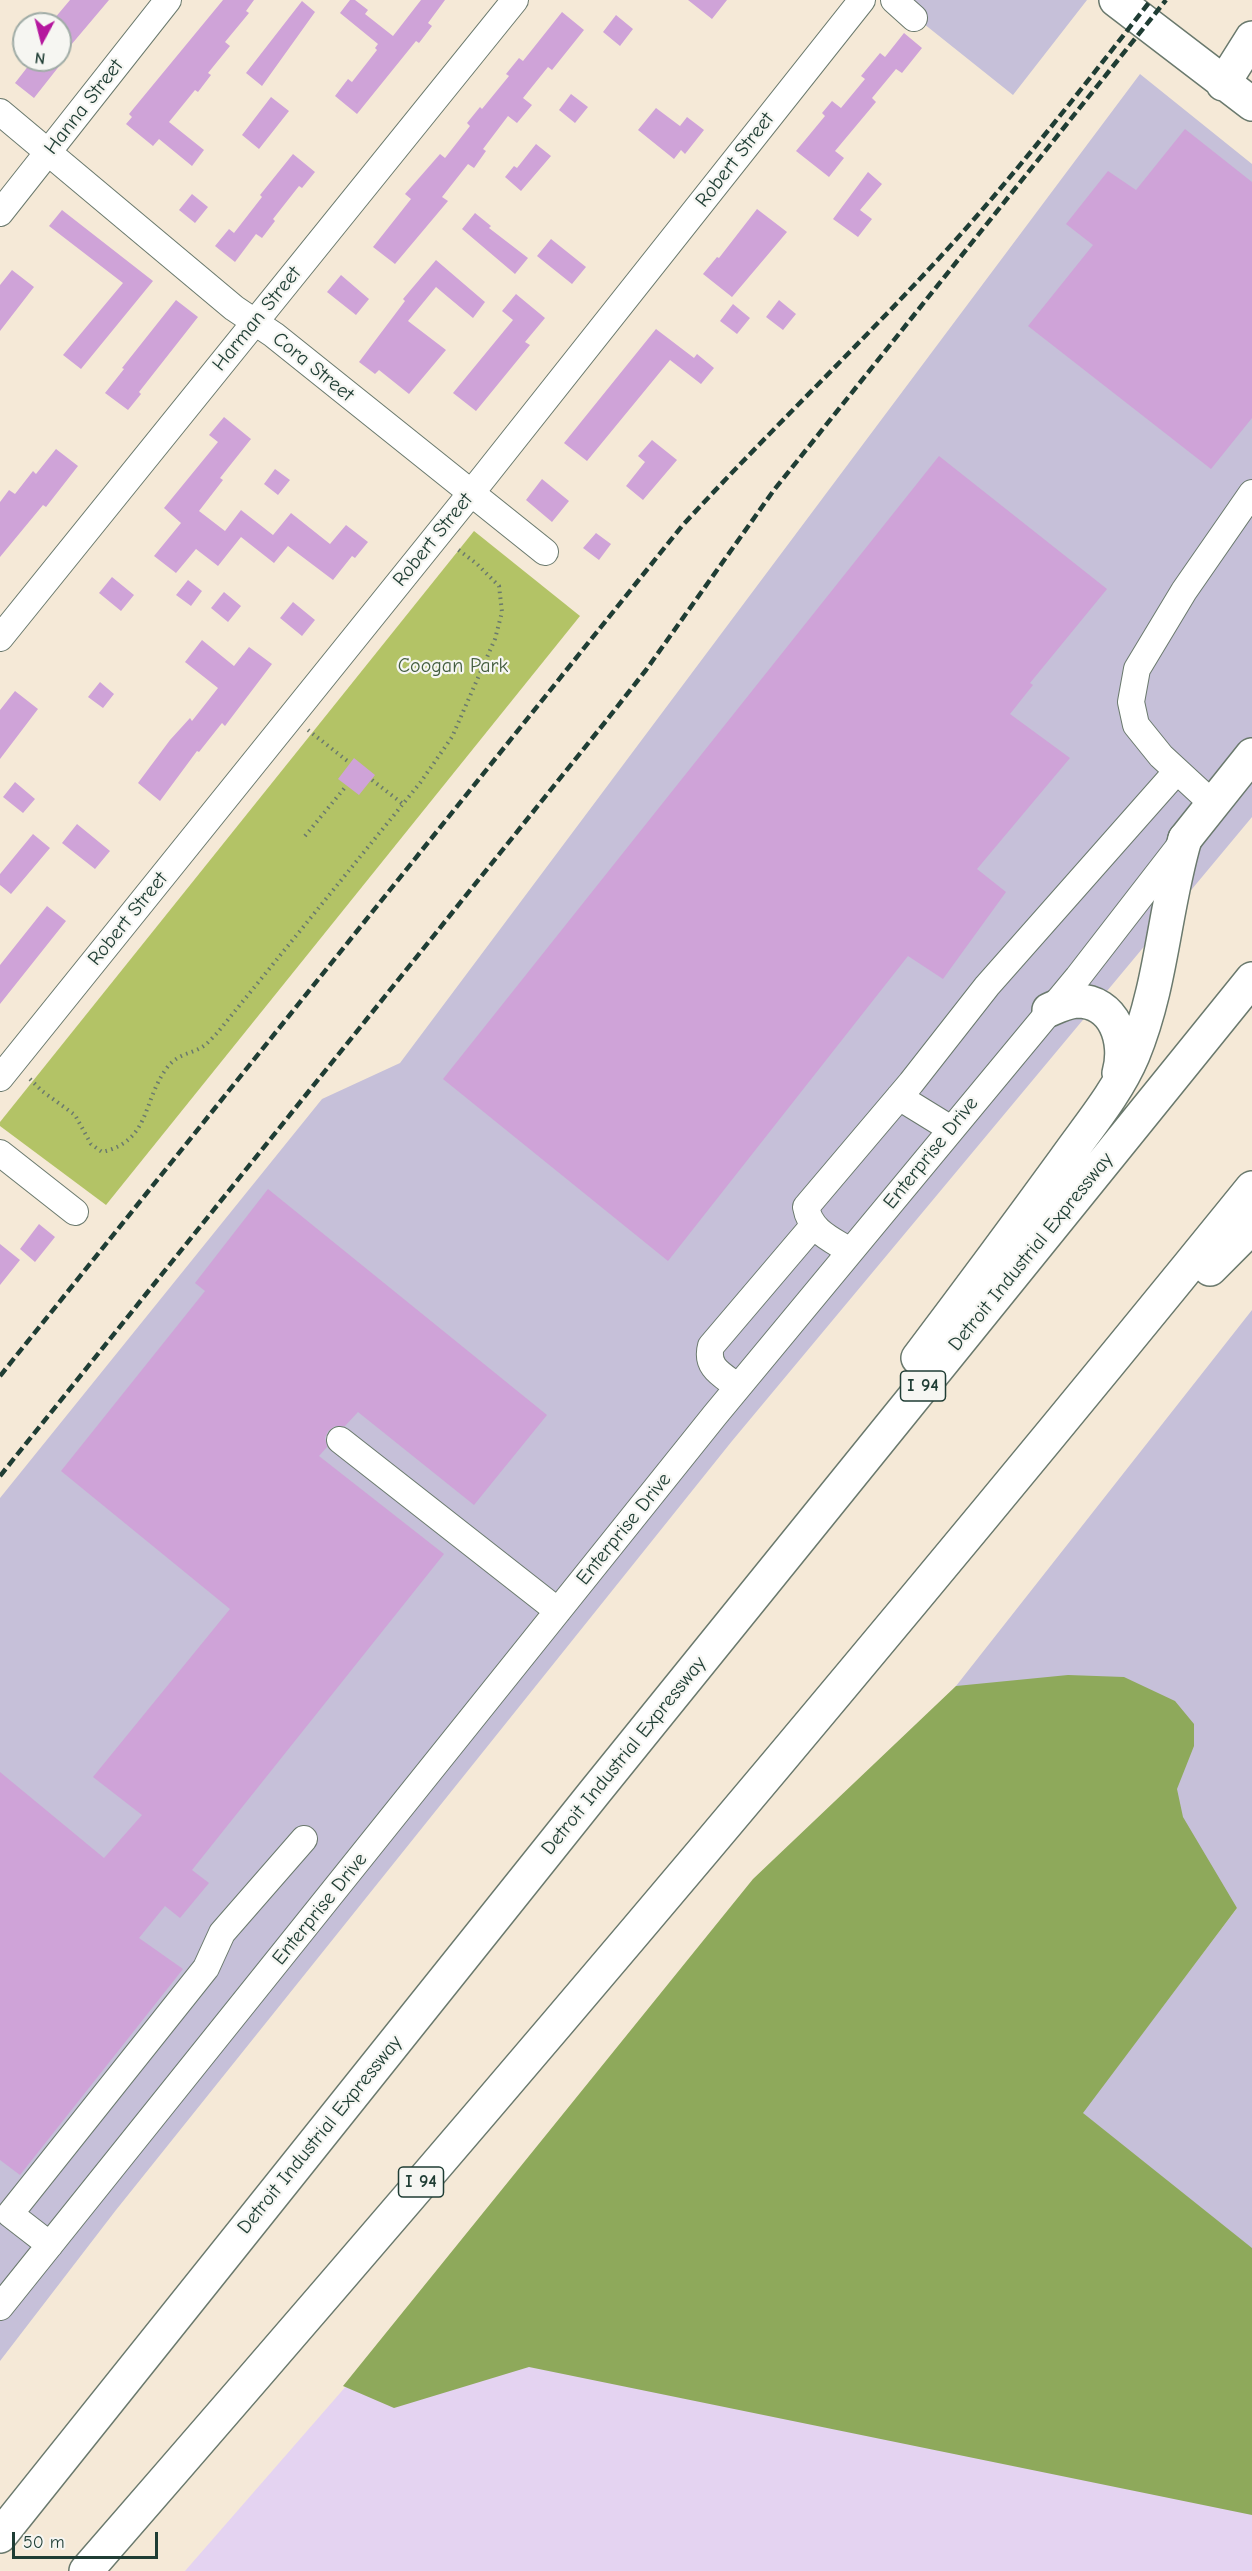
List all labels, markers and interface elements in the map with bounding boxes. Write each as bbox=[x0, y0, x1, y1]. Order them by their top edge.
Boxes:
north arrow bbox=[12, 12, 72, 72]
text: N bbox=[34, 48, 46, 67]
street label: Hanna Street bbox=[39, 55, 129, 159]
street label: Robert Street bbox=[691, 108, 779, 212]
street label: Harman Street bbox=[208, 262, 306, 376]
street label: Cora Street bbox=[268, 327, 358, 407]
street label: Robert Street bbox=[388, 488, 478, 592]
park label: Coogan Park bbox=[398, 654, 508, 678]
street label: Robert Street bbox=[83, 867, 173, 971]
street label: Enterprise Drive bbox=[878, 1092, 984, 1214]
street label: Detroit Industrial Expressway bbox=[944, 1148, 1118, 1356]
road number: I 94 bbox=[900, 1371, 946, 1401]
street label: Enterprise Drive bbox=[571, 1468, 677, 1590]
street label: Detroit Industrial Expressway bbox=[537, 1652, 711, 1860]
street label: Enterprise Drive bbox=[267, 1848, 373, 1970]
street label: Detroit Industrial Expressway bbox=[233, 2031, 407, 2239]
road number: I 94 bbox=[398, 2167, 444, 2197]
scale bar bbox=[15, 2520, 160, 2558]
text: 50 m bbox=[23, 2532, 65, 2553]

